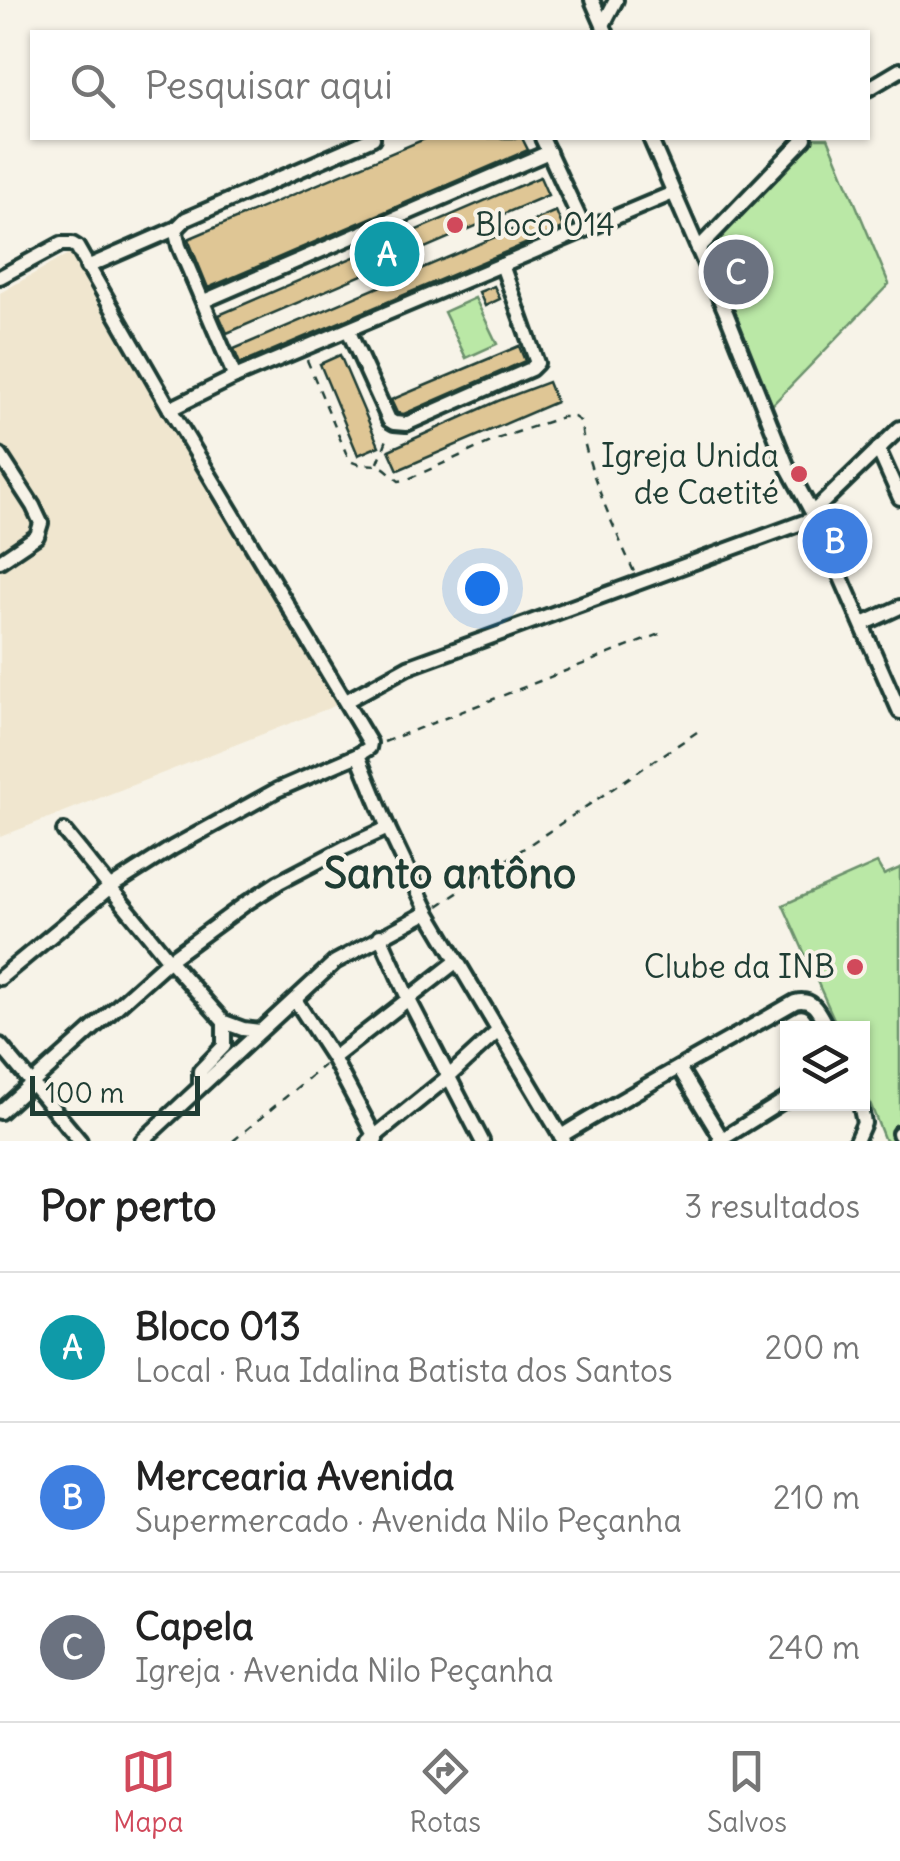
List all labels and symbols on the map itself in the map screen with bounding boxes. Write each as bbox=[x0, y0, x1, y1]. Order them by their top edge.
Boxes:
place label: Bloco 014 bbox=[475, 204, 615, 245]
marker: Bloco 014 bbox=[444, 214, 466, 236]
pin: A bbox=[354, 216, 420, 292]
pin: C bbox=[704, 234, 768, 310]
place label: Igreja Unida de Caetité bbox=[601, 435, 779, 513]
marker: Igreja Unida de Caetité bbox=[788, 463, 810, 485]
pin: B bbox=[802, 504, 868, 578]
your location bbox=[457, 563, 508, 614]
district label: Santo antôno bbox=[324, 847, 576, 899]
place label: Clube da INB bbox=[644, 946, 835, 987]
marker: Clube da INB bbox=[844, 956, 866, 978]
scale bar bbox=[30, 1071, 200, 1116]

